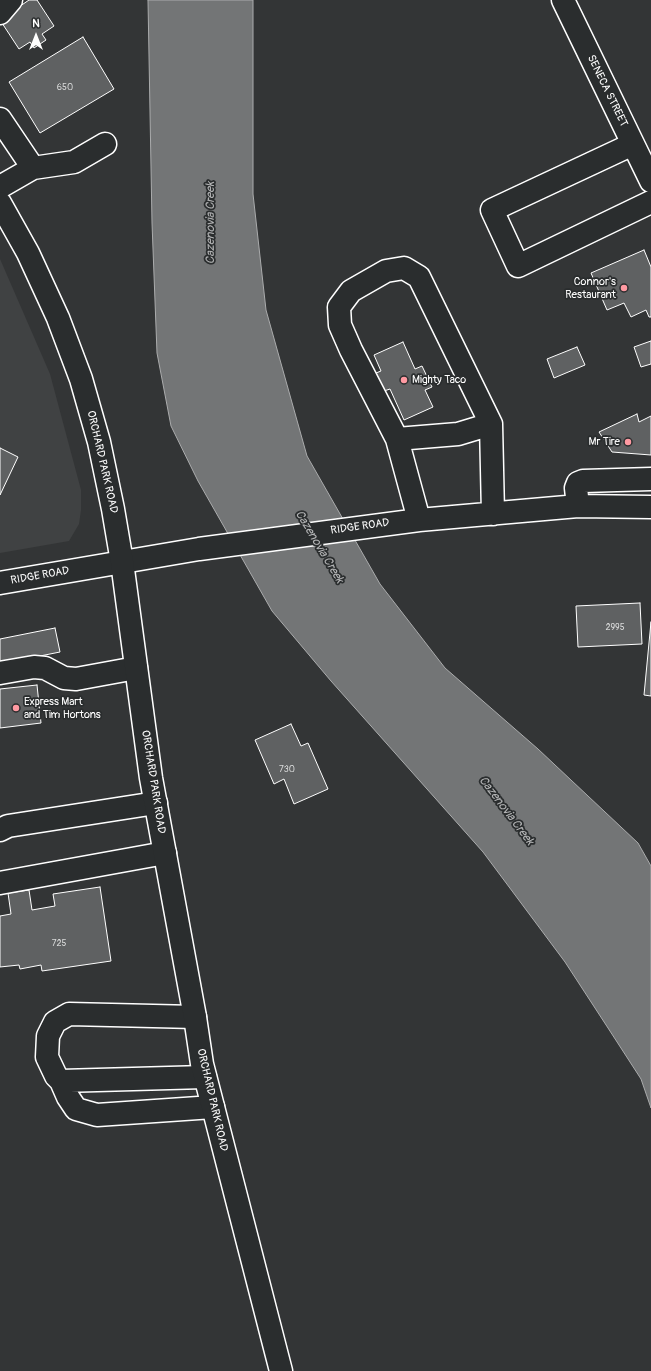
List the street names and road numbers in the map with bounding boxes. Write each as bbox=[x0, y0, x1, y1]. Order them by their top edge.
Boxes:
street label: SENECA STREET bbox=[584, 53, 630, 129]
street label: ORCHARD PARK ROAD bbox=[84, 410, 120, 514]
street label: RIDGE ROAD bbox=[330, 516, 390, 538]
street label: RIDGE ROAD bbox=[10, 564, 70, 588]
street label: ORCHARD PARK ROAD bbox=[138, 729, 168, 835]
street label: ORCHARD PARK ROAD bbox=[194, 1048, 230, 1152]

